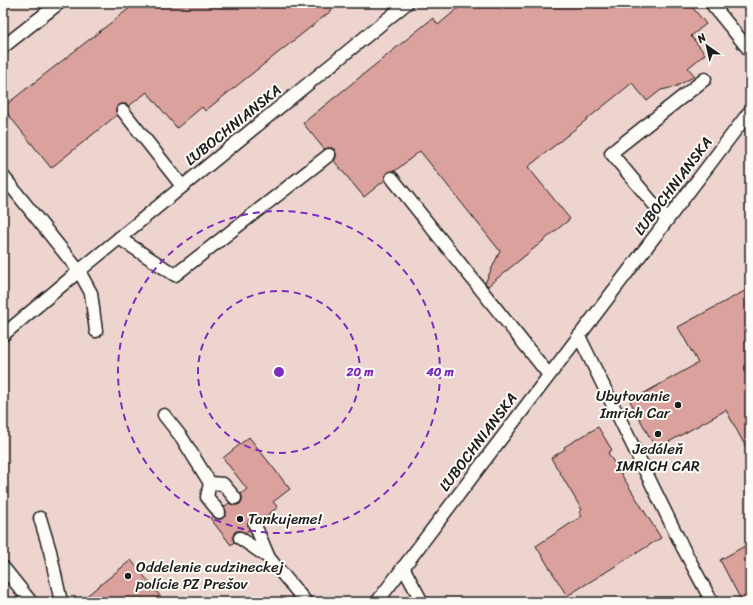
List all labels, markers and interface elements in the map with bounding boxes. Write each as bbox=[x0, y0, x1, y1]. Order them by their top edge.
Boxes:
north arrow bbox=[687, 26, 727, 66]
text: N bbox=[692, 28, 710, 49]
street label: ĽUBOCHNIANSKA bbox=[179, 78, 287, 172]
street label: ĽUBOCHNIANSKA bbox=[627, 131, 719, 241]
text: 20 m bbox=[346, 361, 374, 383]
text: 40 m bbox=[425, 361, 454, 383]
centre of rings bbox=[272, 365, 286, 379]
place label: Ubytovanie Imrich Car bbox=[596, 383, 671, 426]
street label: ĽUBOCHNIANSKA bbox=[432, 387, 524, 497]
marker: Ubytovanie Imrich Car bbox=[673, 400, 683, 410]
marker: Jedáleň IMRICH CAR bbox=[653, 429, 663, 439]
place label: Jedáleň IMRICH CAR bbox=[615, 436, 700, 479]
place label: Tankujeme! bbox=[248, 506, 322, 532]
marker: Tankujeme! bbox=[235, 514, 245, 524]
place label: Oddelenie cudzineckej polície PZ Prešov bbox=[135, 554, 284, 597]
marker: Oddelenie cudzineckej polície PZ Prešov bbox=[123, 571, 133, 581]

